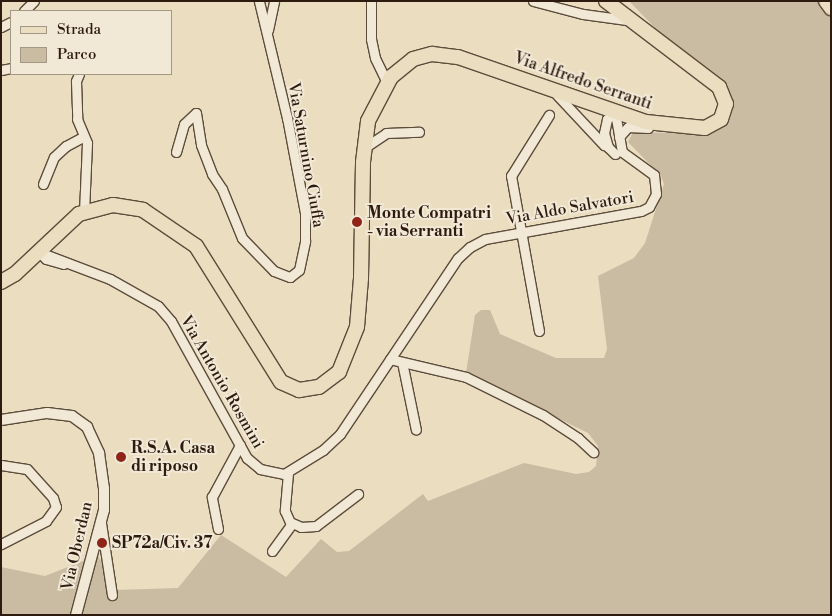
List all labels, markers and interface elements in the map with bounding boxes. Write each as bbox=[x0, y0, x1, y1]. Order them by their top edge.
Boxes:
legend bbox=[10, 10, 172, 75]
text: Strada bbox=[57, 20, 101, 39]
text: Parco bbox=[57, 45, 96, 64]
street label: Via Alfredo Serranti bbox=[511, 48, 655, 114]
street label: Via Saturnino Ciuffa bbox=[284, 81, 328, 229]
street label: Via Aldo Salvatori bbox=[505, 187, 635, 229]
place label: Monte Compatri - via Serranti bbox=[367, 203, 491, 241]
marker: Monte Compatri - via Serranti bbox=[351, 216, 363, 228]
street label: Via Antonio Rosmini bbox=[176, 312, 268, 452]
place label: R.S.A. Casa di riposo bbox=[131, 438, 215, 476]
marker: R.S.A. Casa di riposo bbox=[115, 451, 127, 463]
street label: Via Oberdan bbox=[57, 500, 97, 592]
place label: SP72a/Civ. 37 bbox=[112, 533, 212, 553]
marker: SP72a/Civ. 37 bbox=[96, 537, 108, 549]

